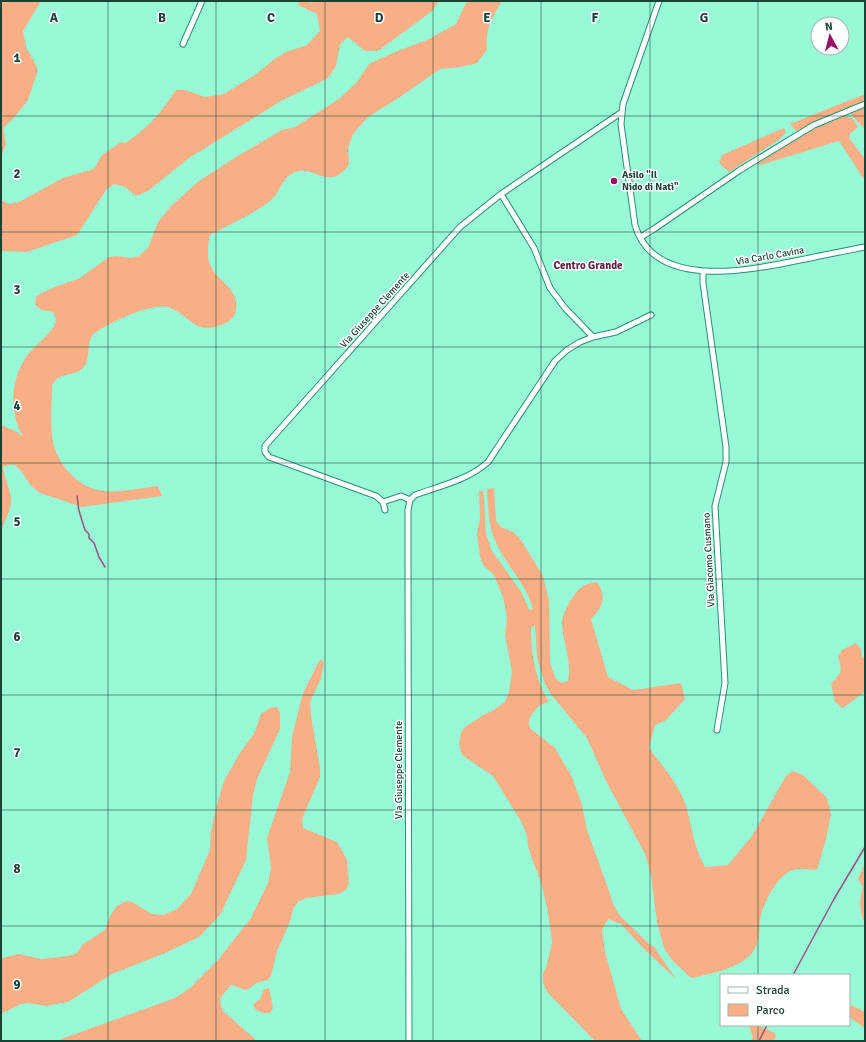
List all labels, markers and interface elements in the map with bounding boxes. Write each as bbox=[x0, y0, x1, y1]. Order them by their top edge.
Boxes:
text: A bbox=[50, 10, 59, 26]
text: B bbox=[158, 10, 166, 26]
text: C bbox=[267, 10, 275, 26]
text: D bbox=[375, 10, 384, 26]
text: E bbox=[483, 10, 491, 26]
text: F bbox=[592, 10, 599, 26]
text: G bbox=[700, 10, 708, 26]
north arrow bbox=[810, 16, 850, 56]
text: N bbox=[824, 20, 833, 33]
text: 1 bbox=[13, 50, 21, 66]
text: 2 bbox=[13, 166, 21, 182]
place label: Asilo "Il Nido di Natì" bbox=[622, 169, 679, 193]
marker: Asilo "Il Nido di Natì" bbox=[609, 176, 619, 186]
street label: Via Carlo Cavina bbox=[735, 244, 805, 268]
district label: Centro Grande bbox=[553, 259, 623, 272]
street label: Via Giuseppe Clemente bbox=[338, 269, 412, 351]
text: 3 bbox=[13, 282, 21, 298]
text: 4 bbox=[13, 398, 21, 414]
street label: Via Giacomo Cusmano bbox=[701, 512, 717, 608]
text: 5 bbox=[13, 514, 21, 530]
text: 6 bbox=[13, 629, 21, 645]
street label: VIa Giuseppe Clemente bbox=[393, 721, 405, 819]
text: 7 bbox=[13, 745, 21, 761]
text: 8 bbox=[13, 861, 21, 877]
legend bbox=[720, 974, 850, 1026]
text: 9 bbox=[13, 977, 21, 993]
text: Strada bbox=[756, 983, 790, 998]
text: Parco bbox=[756, 1003, 785, 1018]

